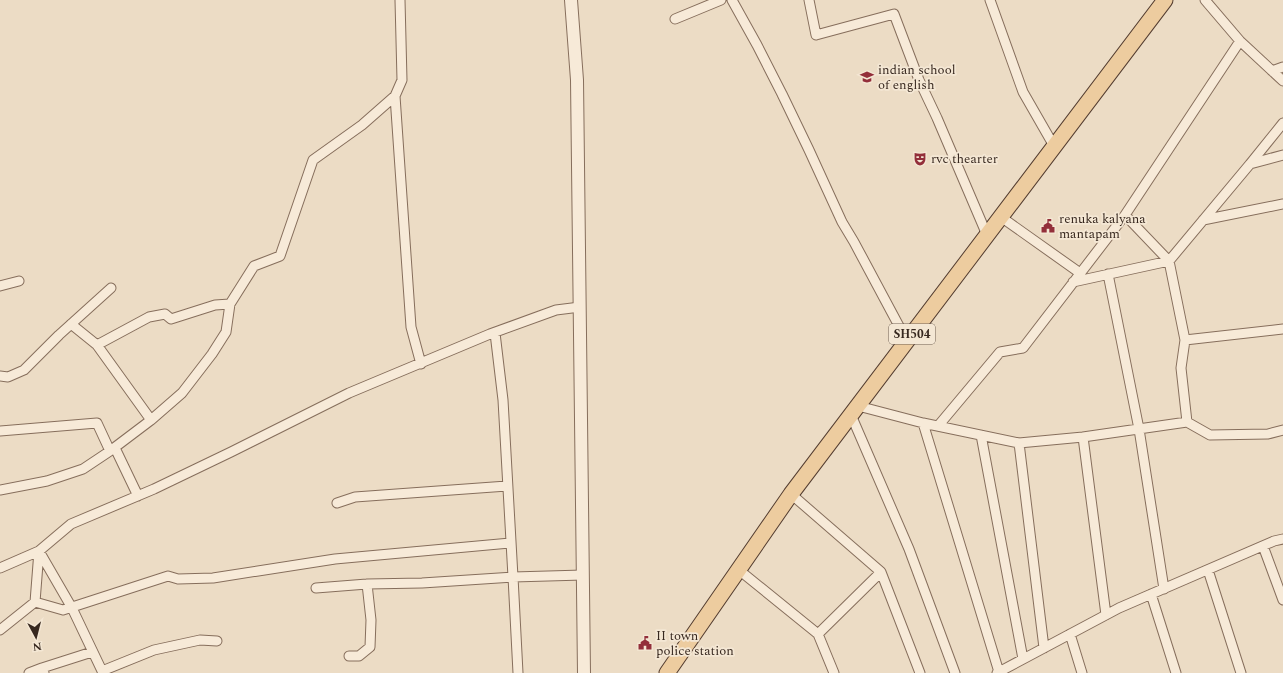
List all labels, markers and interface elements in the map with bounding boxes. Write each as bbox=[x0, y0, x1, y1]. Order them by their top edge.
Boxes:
place label: indian school of english bbox=[878, 60, 956, 95]
school or university icon: indian school of english bbox=[859, 69, 875, 85]
place label: rvc thearter bbox=[931, 149, 998, 169]
theatre icon: rvc thearter bbox=[912, 151, 928, 167]
place label: renuka kalyana mantapam bbox=[1059, 209, 1146, 244]
public building icon: renuka kalyana mantapam bbox=[1040, 218, 1056, 234]
road number: SH504 bbox=[889, 324, 935, 344]
north arrow bbox=[16, 617, 56, 657]
place label: II town police station bbox=[656, 626, 734, 661]
public building icon: II town police station bbox=[637, 635, 653, 651]
text: N bbox=[32, 637, 43, 655]

